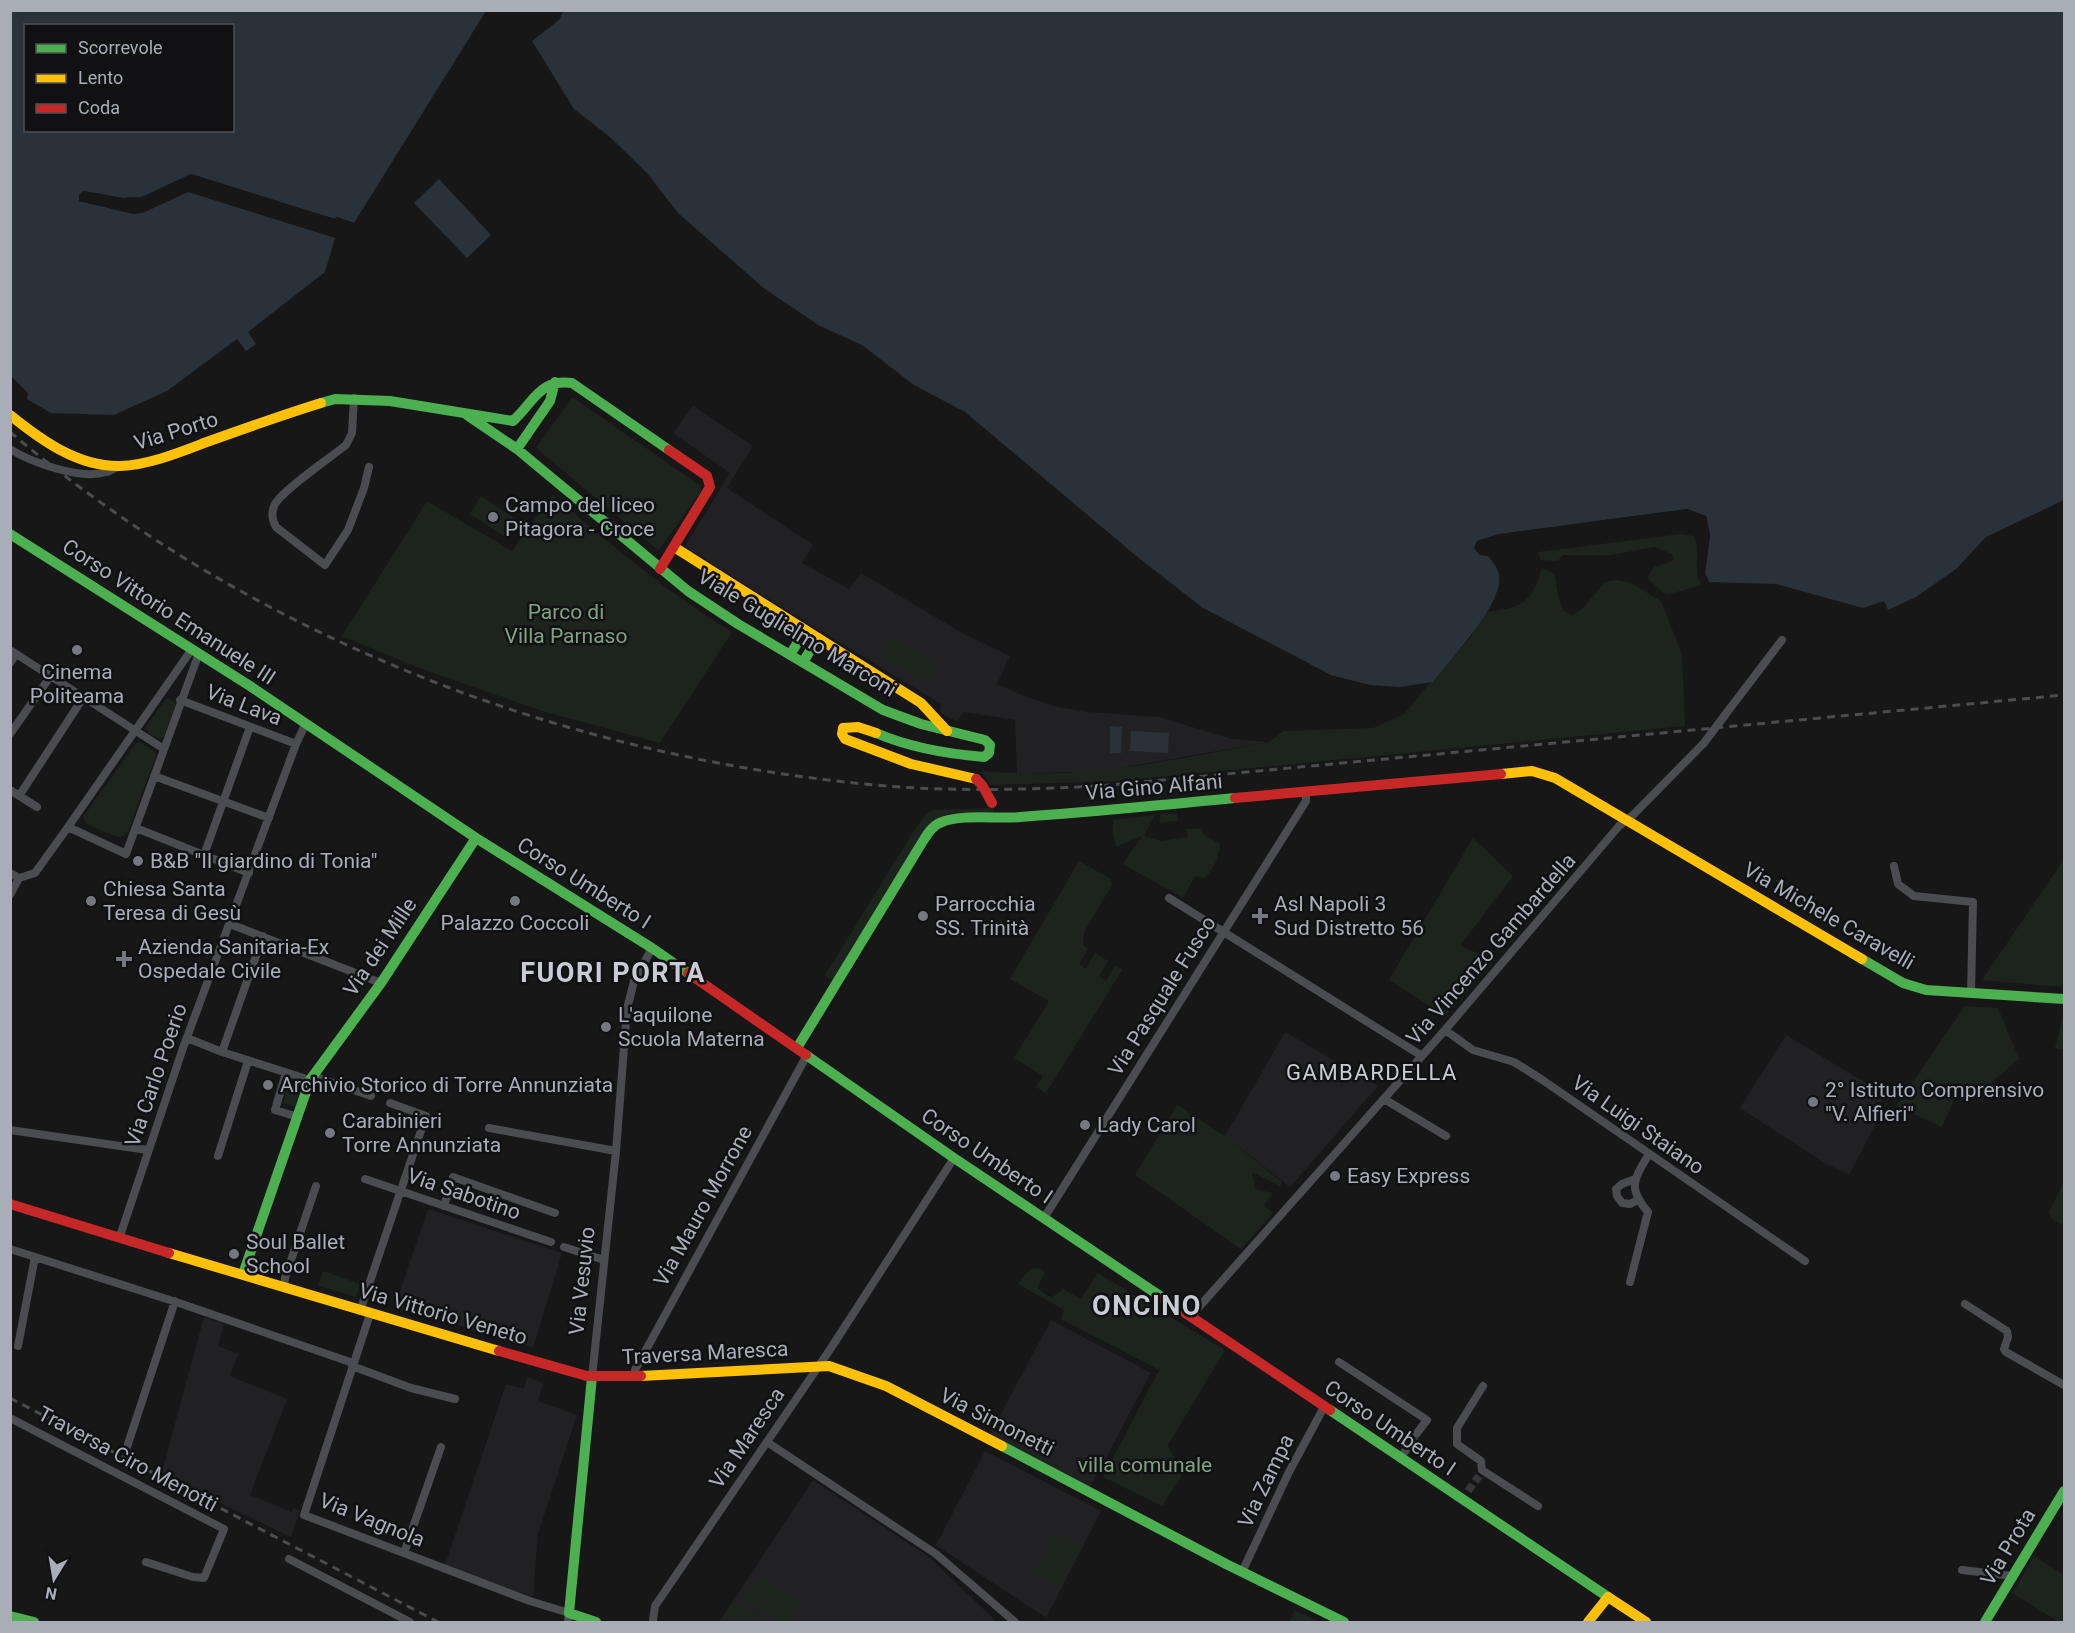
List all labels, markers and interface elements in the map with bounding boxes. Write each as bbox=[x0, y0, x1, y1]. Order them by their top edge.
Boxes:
legend bbox=[24, 24, 234, 132]
text: Scorrevole bbox=[78, 37, 163, 58]
text: Lento bbox=[78, 67, 123, 88]
text: Coda bbox=[78, 97, 120, 118]
street label: Via Porto bbox=[131, 407, 221, 455]
place label: Campo del liceo Pitagora - Croce bbox=[505, 493, 655, 541]
marker: Campo del liceo Pitagora - Croce bbox=[486, 510, 500, 524]
street label: Corso Vittorio Emanuele III bbox=[58, 534, 280, 690]
street label: Viale Guglielmo Marconi bbox=[693, 564, 901, 702]
park label: Parco di Villa Parnaso bbox=[505, 600, 627, 648]
marker: Cinema Politeama bbox=[70, 643, 84, 657]
place label: Cinema Politeama bbox=[30, 660, 124, 708]
street label: Via Lava bbox=[203, 680, 285, 730]
street label: Via Gino Alfani bbox=[1084, 769, 1224, 805]
street label: Corso Umberto I bbox=[513, 832, 655, 934]
place label: B&B "Il giardino di Tonia" bbox=[150, 849, 378, 873]
street label: Via Vincenzo Gambardella bbox=[1401, 849, 1581, 1049]
marker: B&B "Il giardino di Tonia" bbox=[131, 854, 145, 868]
street label: Via Michele Caravelli bbox=[1739, 857, 1919, 975]
place label: Chiesa Santa Teresa di Gesù bbox=[103, 877, 241, 925]
place label: Parrocchia SS. Trinità bbox=[935, 892, 1036, 940]
place label: Asl Napoli 3 Sud Distretto 56 bbox=[1274, 892, 1424, 940]
street label: Via dei Mille bbox=[338, 893, 422, 1001]
marker: Chiesa Santa Teresa di Gesù bbox=[84, 894, 98, 908]
marker: Palazzo Coccoli bbox=[508, 894, 522, 908]
marker: Asl Napoli 3 Sud Distretto 56 bbox=[1251, 907, 1269, 925]
marker: Parrocchia SS. Trinità bbox=[916, 909, 930, 923]
place label: Palazzo Coccoli bbox=[441, 911, 589, 935]
street label: Via Pasquale Fusco bbox=[1103, 912, 1221, 1080]
place label: Azienda Sanitaria-Ex Ospedale Civile bbox=[138, 935, 329, 983]
marker: Azienda Sanitaria-Ex Ospedale Civile bbox=[115, 950, 133, 968]
district label: FUORI PORTA bbox=[520, 957, 706, 989]
street label: Via Carlo Poerio bbox=[120, 1000, 192, 1150]
place label: L'aquilone Scuola Materna bbox=[618, 1003, 765, 1051]
marker: L'aquilone Scuola Materna bbox=[599, 1020, 613, 1034]
district label: GAMBARDELLA bbox=[1286, 1060, 1458, 1085]
street label: Via Luigi Staiano bbox=[1567, 1071, 1709, 1179]
place label: Archivio Storico di Torre Annunziata bbox=[280, 1073, 613, 1097]
marker: Archivio Storico di Torre Annunziata bbox=[261, 1078, 275, 1092]
place label: 2° Istituto Comprensivo "V. Alfieri" bbox=[1825, 1078, 2044, 1126]
marker: 2° Istituto Comprensivo "V. Alfieri" bbox=[1806, 1095, 1820, 1109]
street label: Corso Umberto I bbox=[917, 1103, 1057, 1209]
place label: Carabinieri Torre Annunziata bbox=[342, 1109, 501, 1157]
place label: Lady Carol bbox=[1097, 1113, 1196, 1137]
marker: Lady Carol bbox=[1078, 1118, 1092, 1132]
street label: Via Mauro Morrone bbox=[649, 1122, 757, 1290]
marker: Carabinieri Torre Annunziata bbox=[323, 1126, 337, 1140]
street label: Via Sabotino bbox=[404, 1163, 524, 1225]
place label: Easy Express bbox=[1347, 1164, 1470, 1188]
marker: Easy Express bbox=[1328, 1169, 1342, 1183]
street label: Via Vesuvio bbox=[564, 1226, 600, 1336]
place label: Soul Ballet School bbox=[246, 1230, 345, 1278]
marker: Soul Ballet School bbox=[227, 1247, 241, 1261]
street label: Via Vittorio Veneto bbox=[356, 1278, 530, 1350]
district label: ONCINO bbox=[1092, 1290, 1202, 1322]
street label: Traversa Maresca bbox=[621, 1337, 789, 1369]
street label: Corso Umberto I bbox=[1320, 1375, 1460, 1481]
street label: Via Maresca bbox=[705, 1383, 789, 1493]
street label: Via Simonetti bbox=[936, 1383, 1058, 1461]
street label: Traversa Ciro Menotti bbox=[34, 1401, 222, 1517]
street label: Via Zampa bbox=[1233, 1430, 1299, 1532]
park label: villa comunale bbox=[1078, 1453, 1212, 1477]
street label: Via Vagnola bbox=[316, 1488, 428, 1552]
street label: Via Prota bbox=[1976, 1504, 2040, 1590]
north arrow bbox=[24, 1549, 84, 1609]
text: N bbox=[44, 1583, 59, 1604]

